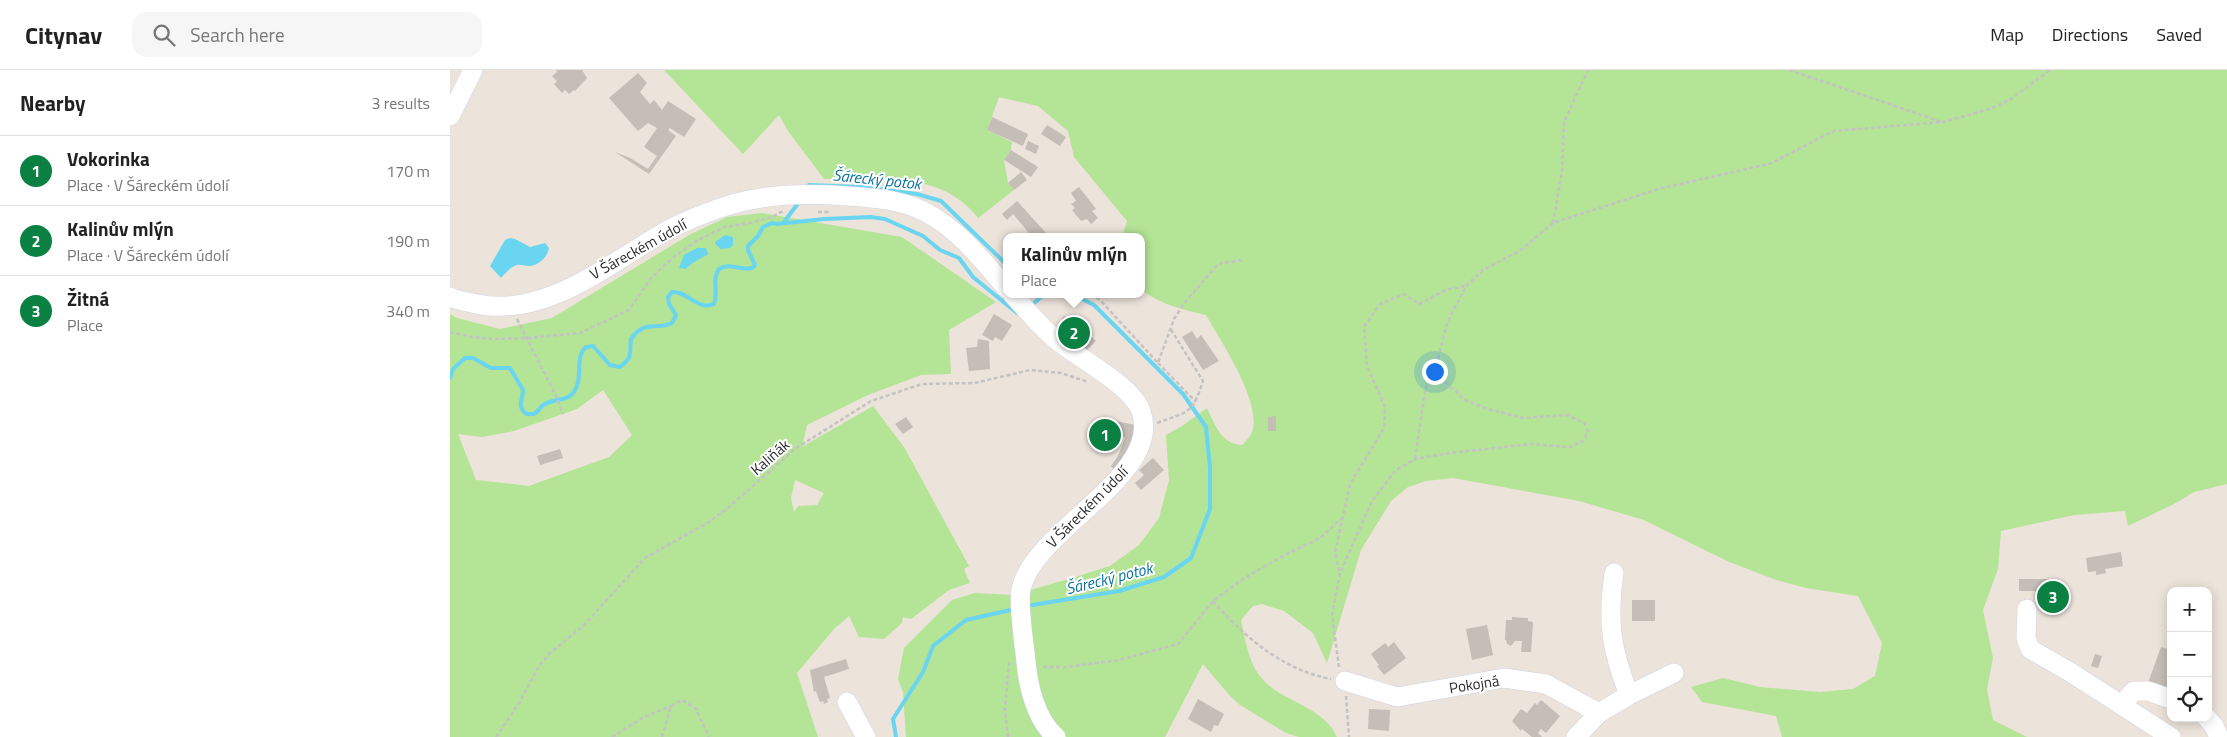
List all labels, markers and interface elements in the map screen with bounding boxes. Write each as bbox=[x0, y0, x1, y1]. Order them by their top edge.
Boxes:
search box bbox=[132, 12, 482, 57]
text: Citynav bbox=[25, 17, 102, 53]
text: Search here bbox=[190, 20, 285, 49]
icon: search bbox=[150, 21, 178, 49]
text: Map bbox=[1990, 21, 2024, 48]
text: Directions bbox=[2052, 21, 2128, 48]
text: Saved bbox=[2156, 21, 2202, 48]
text: Nearby bbox=[20, 87, 85, 119]
text: 3 results bbox=[371, 91, 430, 115]
text: Vokorinka bbox=[67, 144, 150, 173]
text: 1 bbox=[32, 159, 40, 183]
text: 170 m bbox=[386, 159, 430, 183]
water label: Šárecký potok bbox=[832, 162, 924, 196]
text: Place · V Šáreckém údolí bbox=[67, 173, 229, 197]
street label: V Šáreckém údolí bbox=[585, 212, 692, 285]
text: Kalinův mlýn bbox=[67, 214, 174, 243]
text: 2 bbox=[32, 229, 40, 253]
text: 190 m bbox=[386, 229, 430, 253]
popup bbox=[1003, 233, 1145, 298]
text: Kalinův mlýn bbox=[1021, 239, 1127, 268]
text: Place · V Šáreckém údolí bbox=[67, 243, 229, 267]
text: Place bbox=[1021, 268, 1057, 292]
text: Žitná bbox=[67, 284, 109, 313]
text: 3 bbox=[32, 299, 40, 323]
text: 340 m bbox=[386, 299, 430, 323]
text: Place bbox=[67, 313, 103, 337]
pin: 2 bbox=[1058, 314, 1090, 352]
your location bbox=[1422, 359, 1448, 385]
pin: 1 bbox=[1089, 416, 1121, 454]
street label: Kaliňák bbox=[745, 433, 795, 481]
street label: V Šáreckém údolí bbox=[1041, 460, 1134, 553]
water label: Šárecký potok bbox=[1063, 555, 1157, 600]
pin: 3 bbox=[2037, 578, 2069, 616]
map controls bbox=[2167, 587, 2212, 722]
button: + bbox=[2167, 587, 2212, 632]
button: − bbox=[2167, 632, 2212, 677]
street label: Pokojná bbox=[1447, 669, 1501, 699]
button: locate bbox=[2167, 677, 2212, 722]

